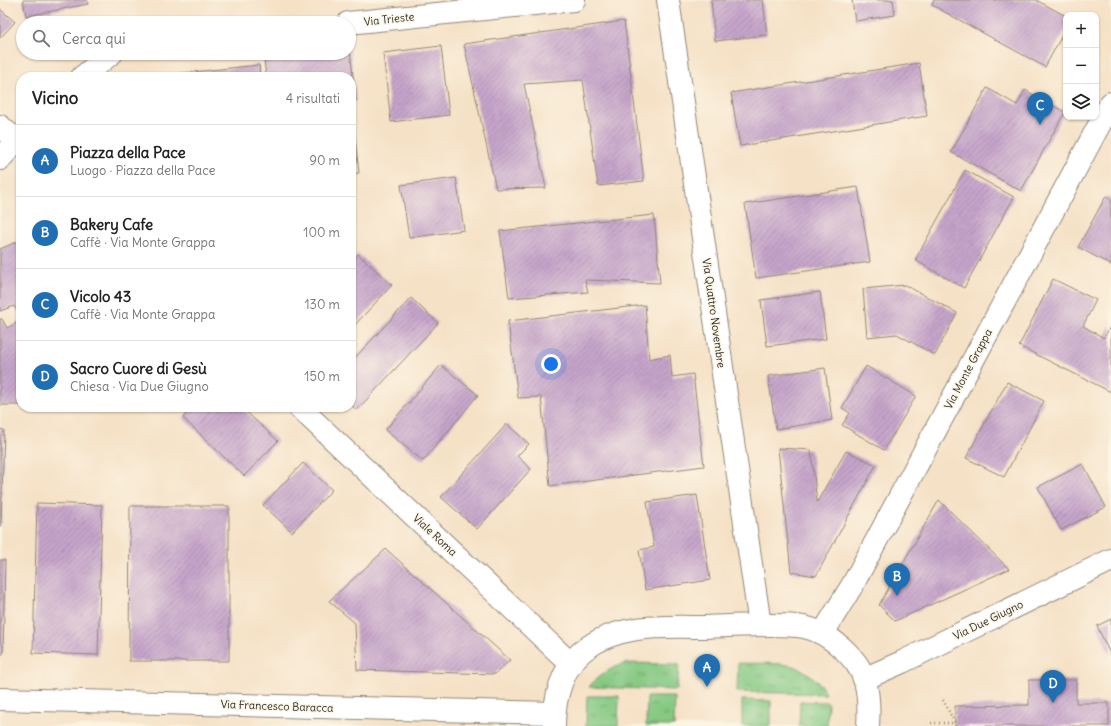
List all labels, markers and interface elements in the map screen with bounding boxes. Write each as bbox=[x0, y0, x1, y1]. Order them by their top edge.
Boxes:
street label: Via Trieste bbox=[363, 9, 415, 29]
map controls bbox=[1063, 12, 1099, 120]
button: + bbox=[1063, 12, 1099, 48]
search box bbox=[16, 16, 356, 60]
icon: search bbox=[30, 27, 52, 49]
text: Cerca qui bbox=[62, 29, 126, 48]
button: − bbox=[1063, 48, 1099, 84]
button: layers bbox=[1063, 84, 1099, 120]
text: Vicino bbox=[32, 87, 78, 109]
text: 4 risultati bbox=[286, 90, 340, 107]
pin: C bbox=[1027, 92, 1053, 125]
text: Piazza della Pace bbox=[70, 143, 186, 162]
text: A bbox=[41, 152, 49, 169]
text: 90 m bbox=[309, 152, 340, 169]
text: Luogo · Piazza della Pace bbox=[70, 162, 216, 179]
text: Bakery Cafe bbox=[70, 215, 153, 234]
text: B bbox=[41, 224, 49, 241]
text: 100 m bbox=[303, 224, 340, 241]
text: Caffè · Via Monte Grappa bbox=[70, 234, 215, 251]
street label: Via Quattro Novembre bbox=[699, 257, 729, 369]
text: Vicolo 43 bbox=[70, 287, 131, 306]
text: C bbox=[41, 296, 49, 313]
text: 130 m bbox=[304, 296, 340, 313]
text: Caffè · Via Monte Grappa bbox=[70, 306, 215, 323]
street label: Via Monte Grappa bbox=[941, 326, 995, 412]
your location bbox=[541, 354, 561, 374]
text: Sacro Cuore di Gesù bbox=[70, 359, 207, 378]
text: D bbox=[40, 368, 50, 385]
text: 150 m bbox=[304, 368, 340, 385]
text: Chiesa · Via Due Giugno bbox=[70, 378, 209, 395]
street label: Viale Roma bbox=[410, 511, 460, 559]
pin: B bbox=[884, 563, 910, 596]
street label: Via Due Giugno bbox=[951, 597, 1025, 643]
pin: A bbox=[694, 654, 720, 687]
pin: D bbox=[1040, 670, 1066, 703]
street label: Via Francesco Baracca bbox=[220, 697, 334, 715]

